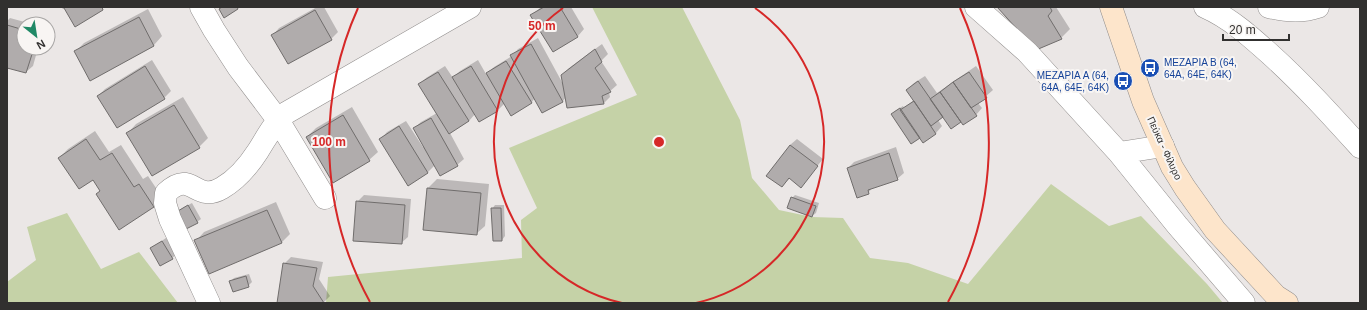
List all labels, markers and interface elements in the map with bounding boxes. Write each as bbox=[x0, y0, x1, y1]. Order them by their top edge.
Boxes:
north arrow bbox=[16, 16, 56, 56]
scale bar bbox=[1223, 16, 1289, 42]
text: 50 m bbox=[528, 19, 556, 33]
text: 20 m bbox=[1229, 23, 1256, 37]
text: N bbox=[35, 37, 47, 52]
bus stop icon: ΜΕΖΑΡΙΑ B (64, 64Α, 64Ε, 64Κ) bbox=[1139, 57, 1161, 79]
place label: ΜΕΖΑΡΙΑ B (64, 64Α, 64Ε, 64Κ) bbox=[1164, 57, 1237, 80]
place label: ΜΕΖΑΡΙΑ A (64, 64Α, 64Ε, 64Κ) bbox=[1037, 70, 1109, 93]
bus stop icon: ΜΕΖΑΡΙΑ A (64, 64Α, 64Ε, 64Κ) bbox=[1112, 70, 1134, 92]
street label: Πεύκα - Φίλυρο bbox=[1145, 115, 1184, 182]
text: 100 m bbox=[312, 135, 346, 149]
centre of rings bbox=[652, 135, 666, 149]

